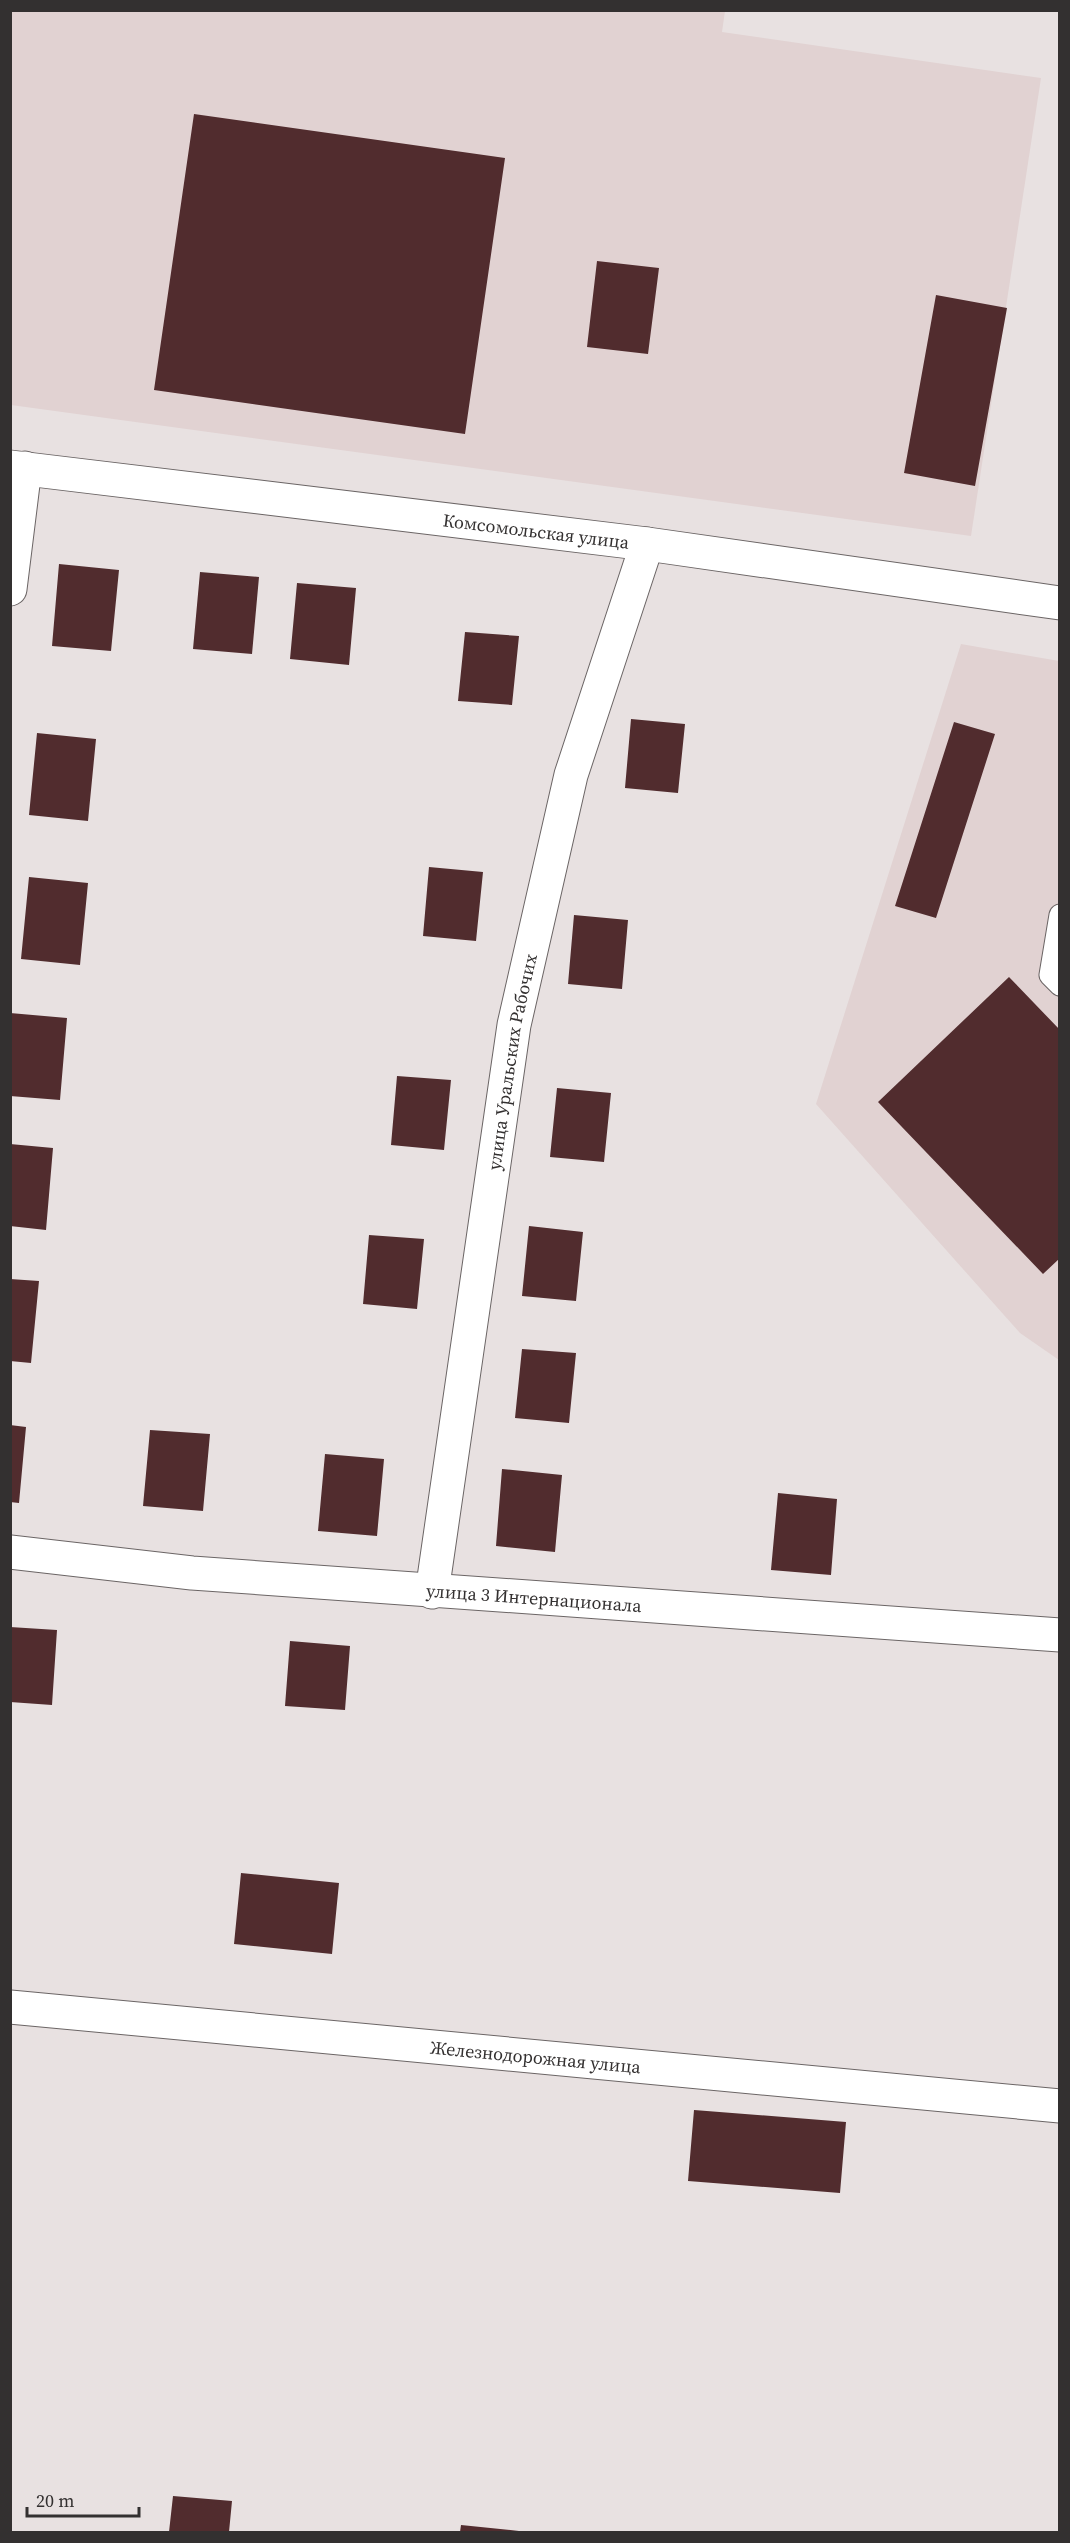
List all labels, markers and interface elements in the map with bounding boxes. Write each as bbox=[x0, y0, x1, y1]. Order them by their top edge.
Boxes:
street label: Комсомольская улица bbox=[442, 507, 631, 554]
street label: улица Уральских Рабочих bbox=[481, 951, 542, 1172]
street label: улица 3 Интернационала bbox=[425, 1577, 643, 1618]
street label: Железнодорожная улица bbox=[429, 2034, 643, 2079]
scale bar bbox=[27, 2480, 140, 2518]
text: 20 m bbox=[36, 2488, 74, 2513]

